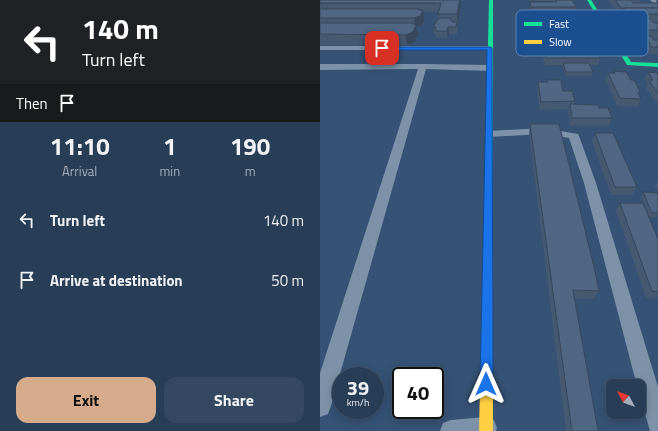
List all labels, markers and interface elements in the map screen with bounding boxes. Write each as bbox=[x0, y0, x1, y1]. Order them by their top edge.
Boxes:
text: 140 m bbox=[82, 7, 159, 50]
legend bbox=[516, 10, 648, 56]
icon: left bbox=[16, 16, 68, 68]
text: Fast bbox=[549, 16, 569, 32]
pin bbox=[365, 31, 399, 65]
text: Slow bbox=[549, 34, 572, 50]
icon: arrive bbox=[371, 37, 393, 59]
text: Turn left bbox=[82, 46, 145, 73]
text: Then bbox=[16, 92, 48, 115]
icon: arrive bbox=[56, 92, 78, 114]
text: 11:10 bbox=[50, 128, 110, 164]
text: 1 bbox=[163, 128, 177, 164]
text: 190 bbox=[230, 128, 270, 164]
text: Arrival bbox=[62, 161, 97, 181]
text: min bbox=[159, 161, 180, 181]
text: m bbox=[245, 161, 256, 181]
icon: left bbox=[16, 209, 38, 231]
text: Turn left bbox=[50, 209, 105, 232]
text: 140 m bbox=[263, 209, 304, 232]
icon: arrive bbox=[16, 269, 38, 291]
text: Arrive at destination bbox=[50, 269, 183, 292]
text: 50 m bbox=[271, 269, 304, 292]
position arrow bbox=[465, 363, 507, 405]
speed limit sign: 40 bbox=[392, 367, 444, 419]
text: 39 bbox=[347, 372, 369, 403]
button: Exit bbox=[16, 377, 156, 423]
button: Share bbox=[164, 377, 304, 423]
north arrow bbox=[606, 379, 646, 419]
map controls bbox=[606, 379, 646, 419]
text: km/h bbox=[347, 395, 369, 410]

